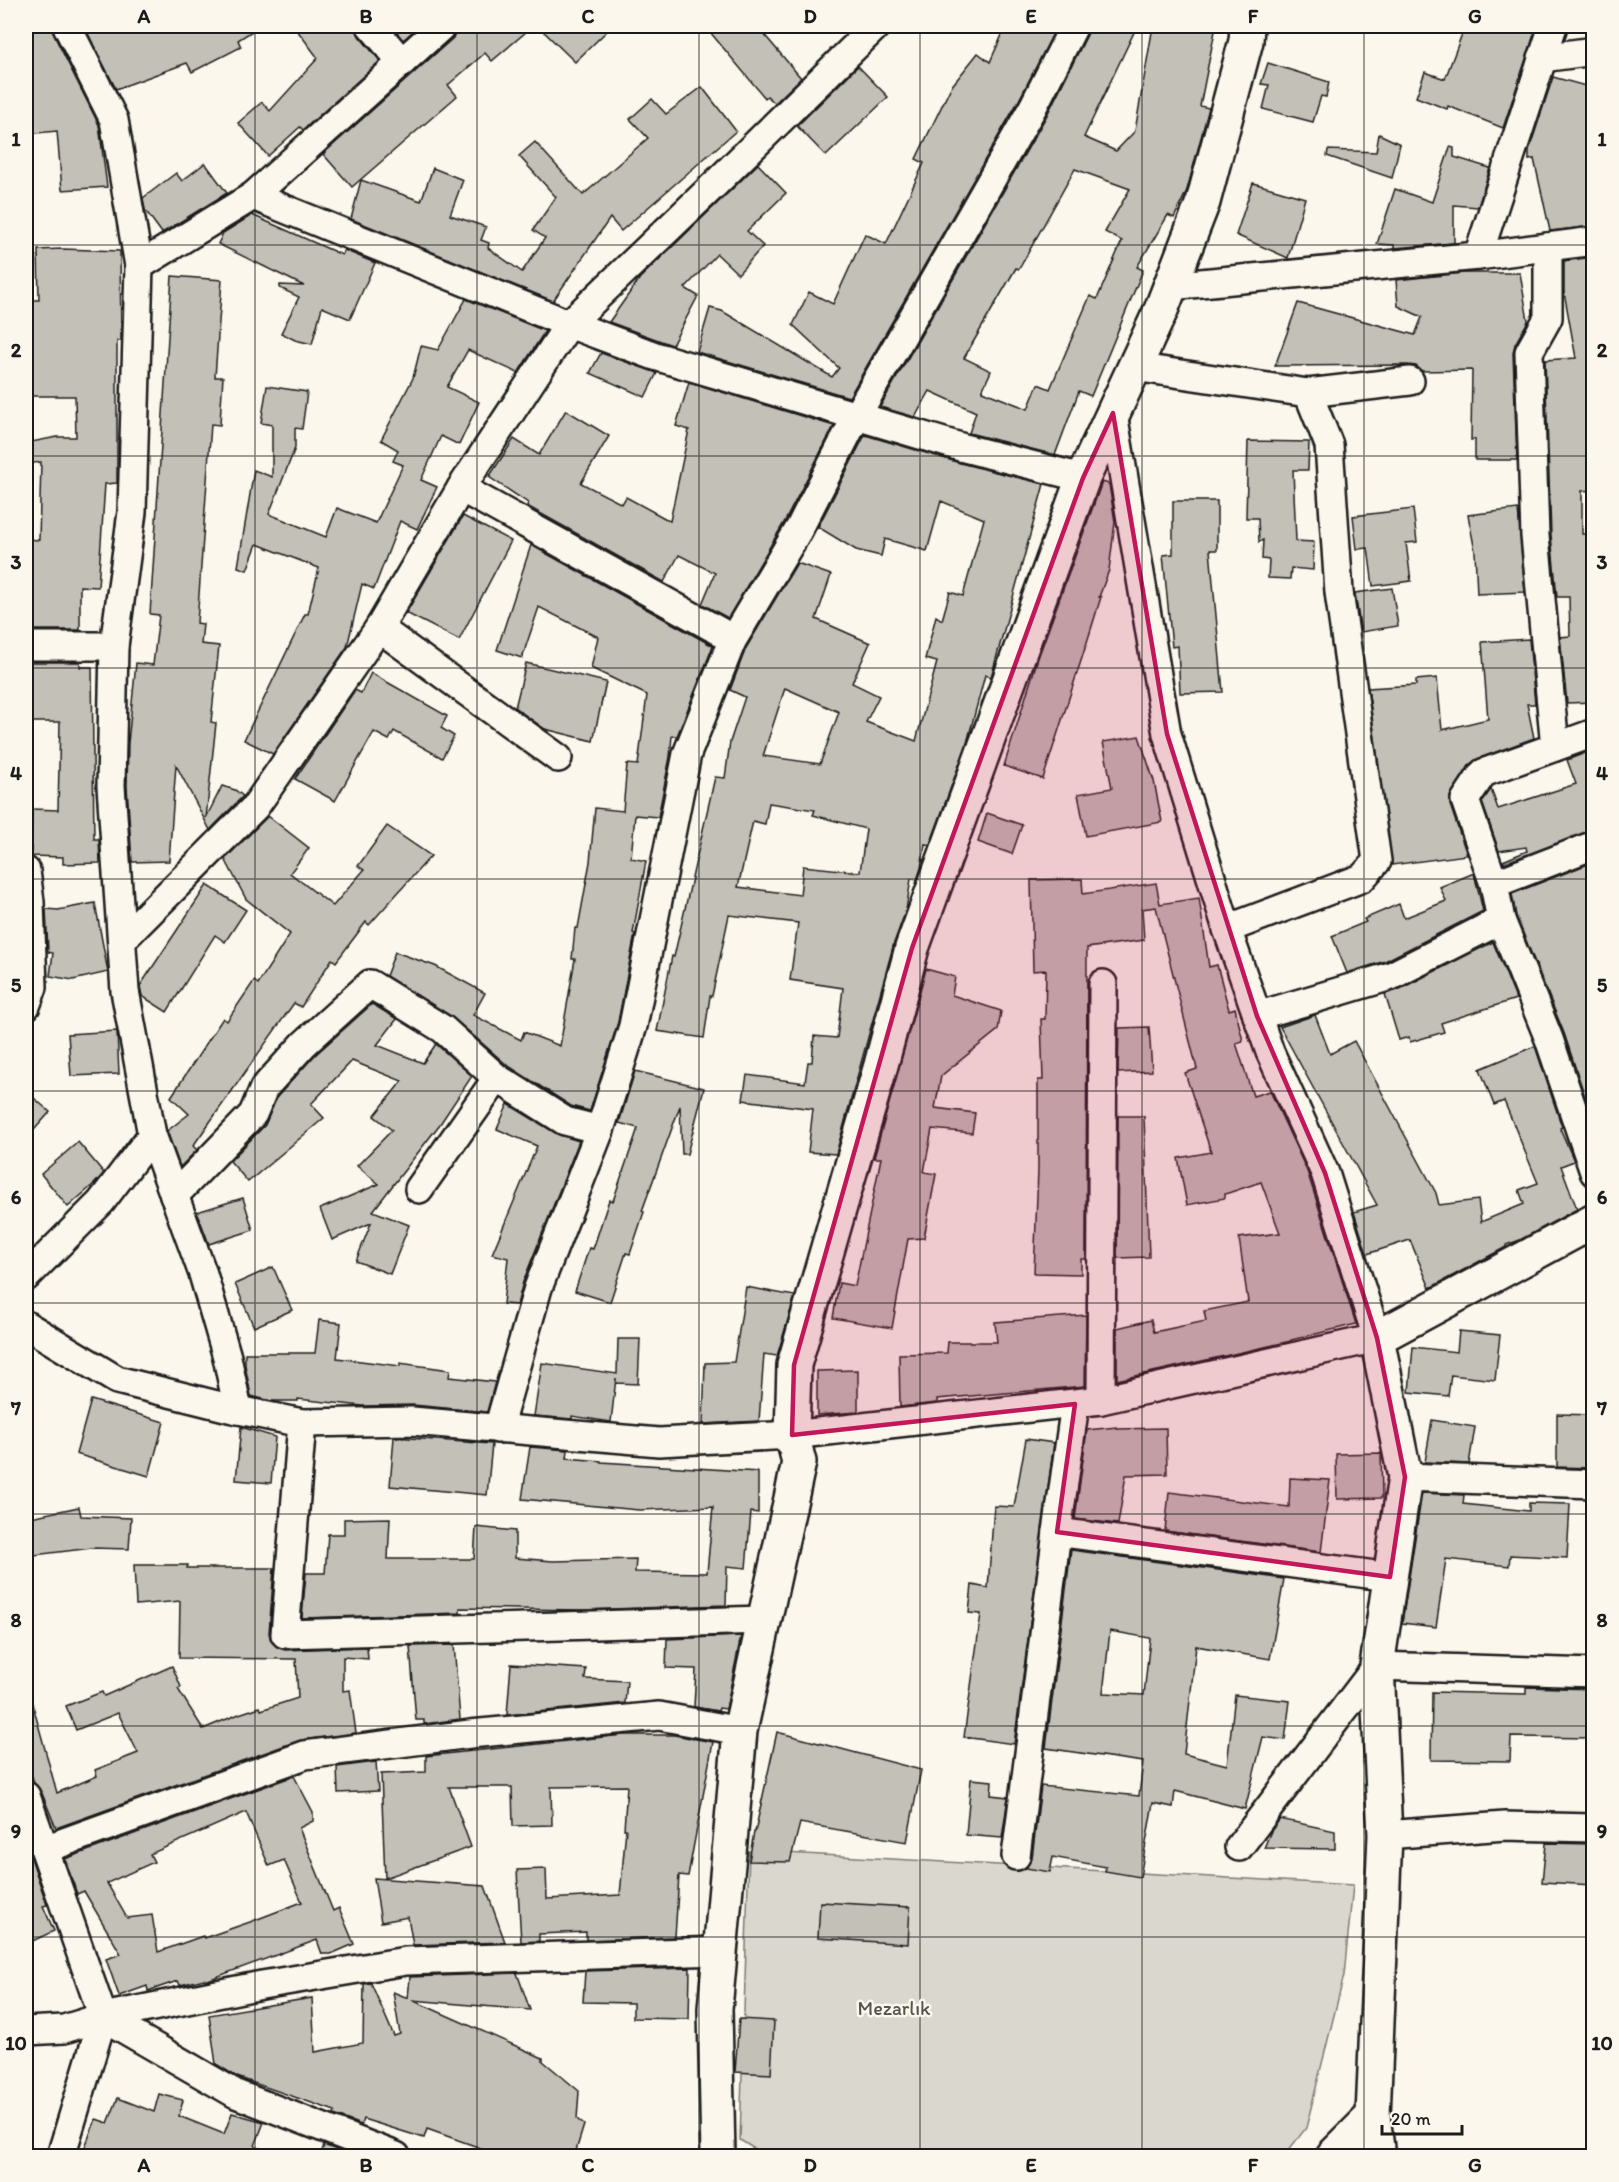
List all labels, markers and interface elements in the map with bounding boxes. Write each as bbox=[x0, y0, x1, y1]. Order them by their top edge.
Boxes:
text: A bbox=[137, 4, 151, 28]
text: B bbox=[360, 4, 373, 28]
text: C bbox=[582, 4, 595, 28]
text: D bbox=[803, 4, 817, 28]
text: E bbox=[1025, 4, 1037, 28]
text: F bbox=[1248, 4, 1259, 28]
text: G bbox=[1468, 4, 1482, 28]
text: 1 bbox=[11, 127, 21, 151]
text: 1 bbox=[1597, 127, 1607, 151]
text: 2 bbox=[11, 338, 22, 362]
text: 2 bbox=[1597, 338, 1608, 362]
text: 3 bbox=[11, 550, 22, 574]
text: 3 bbox=[1597, 550, 1608, 574]
text: 4 bbox=[10, 761, 22, 785]
text: 4 bbox=[1596, 761, 1608, 785]
text: 5 bbox=[11, 973, 22, 997]
text: 5 bbox=[1597, 973, 1608, 997]
text: 6 bbox=[11, 1185, 22, 1209]
text: 6 bbox=[1597, 1185, 1608, 1209]
text: 7 bbox=[10, 1396, 21, 1420]
text: 7 bbox=[1596, 1396, 1607, 1420]
text: 8 bbox=[11, 1608, 22, 1632]
text: 8 bbox=[1597, 1608, 1608, 1632]
text: 9 bbox=[11, 1819, 21, 1843]
text: 9 bbox=[1597, 1819, 1607, 1843]
park label: Mezarlık bbox=[858, 1996, 931, 2020]
text: 10 bbox=[5, 2031, 27, 2055]
text: 10 bbox=[1591, 2031, 1613, 2055]
scale bar bbox=[1382, 2098, 1462, 2136]
text: 20 m bbox=[1391, 2108, 1431, 2130]
text: A bbox=[137, 2153, 151, 2177]
text: B bbox=[360, 2153, 373, 2177]
text: C bbox=[582, 2153, 595, 2177]
text: D bbox=[803, 2153, 817, 2177]
text: E bbox=[1025, 2153, 1037, 2177]
text: F bbox=[1248, 2153, 1259, 2177]
text: G bbox=[1468, 2153, 1482, 2177]

